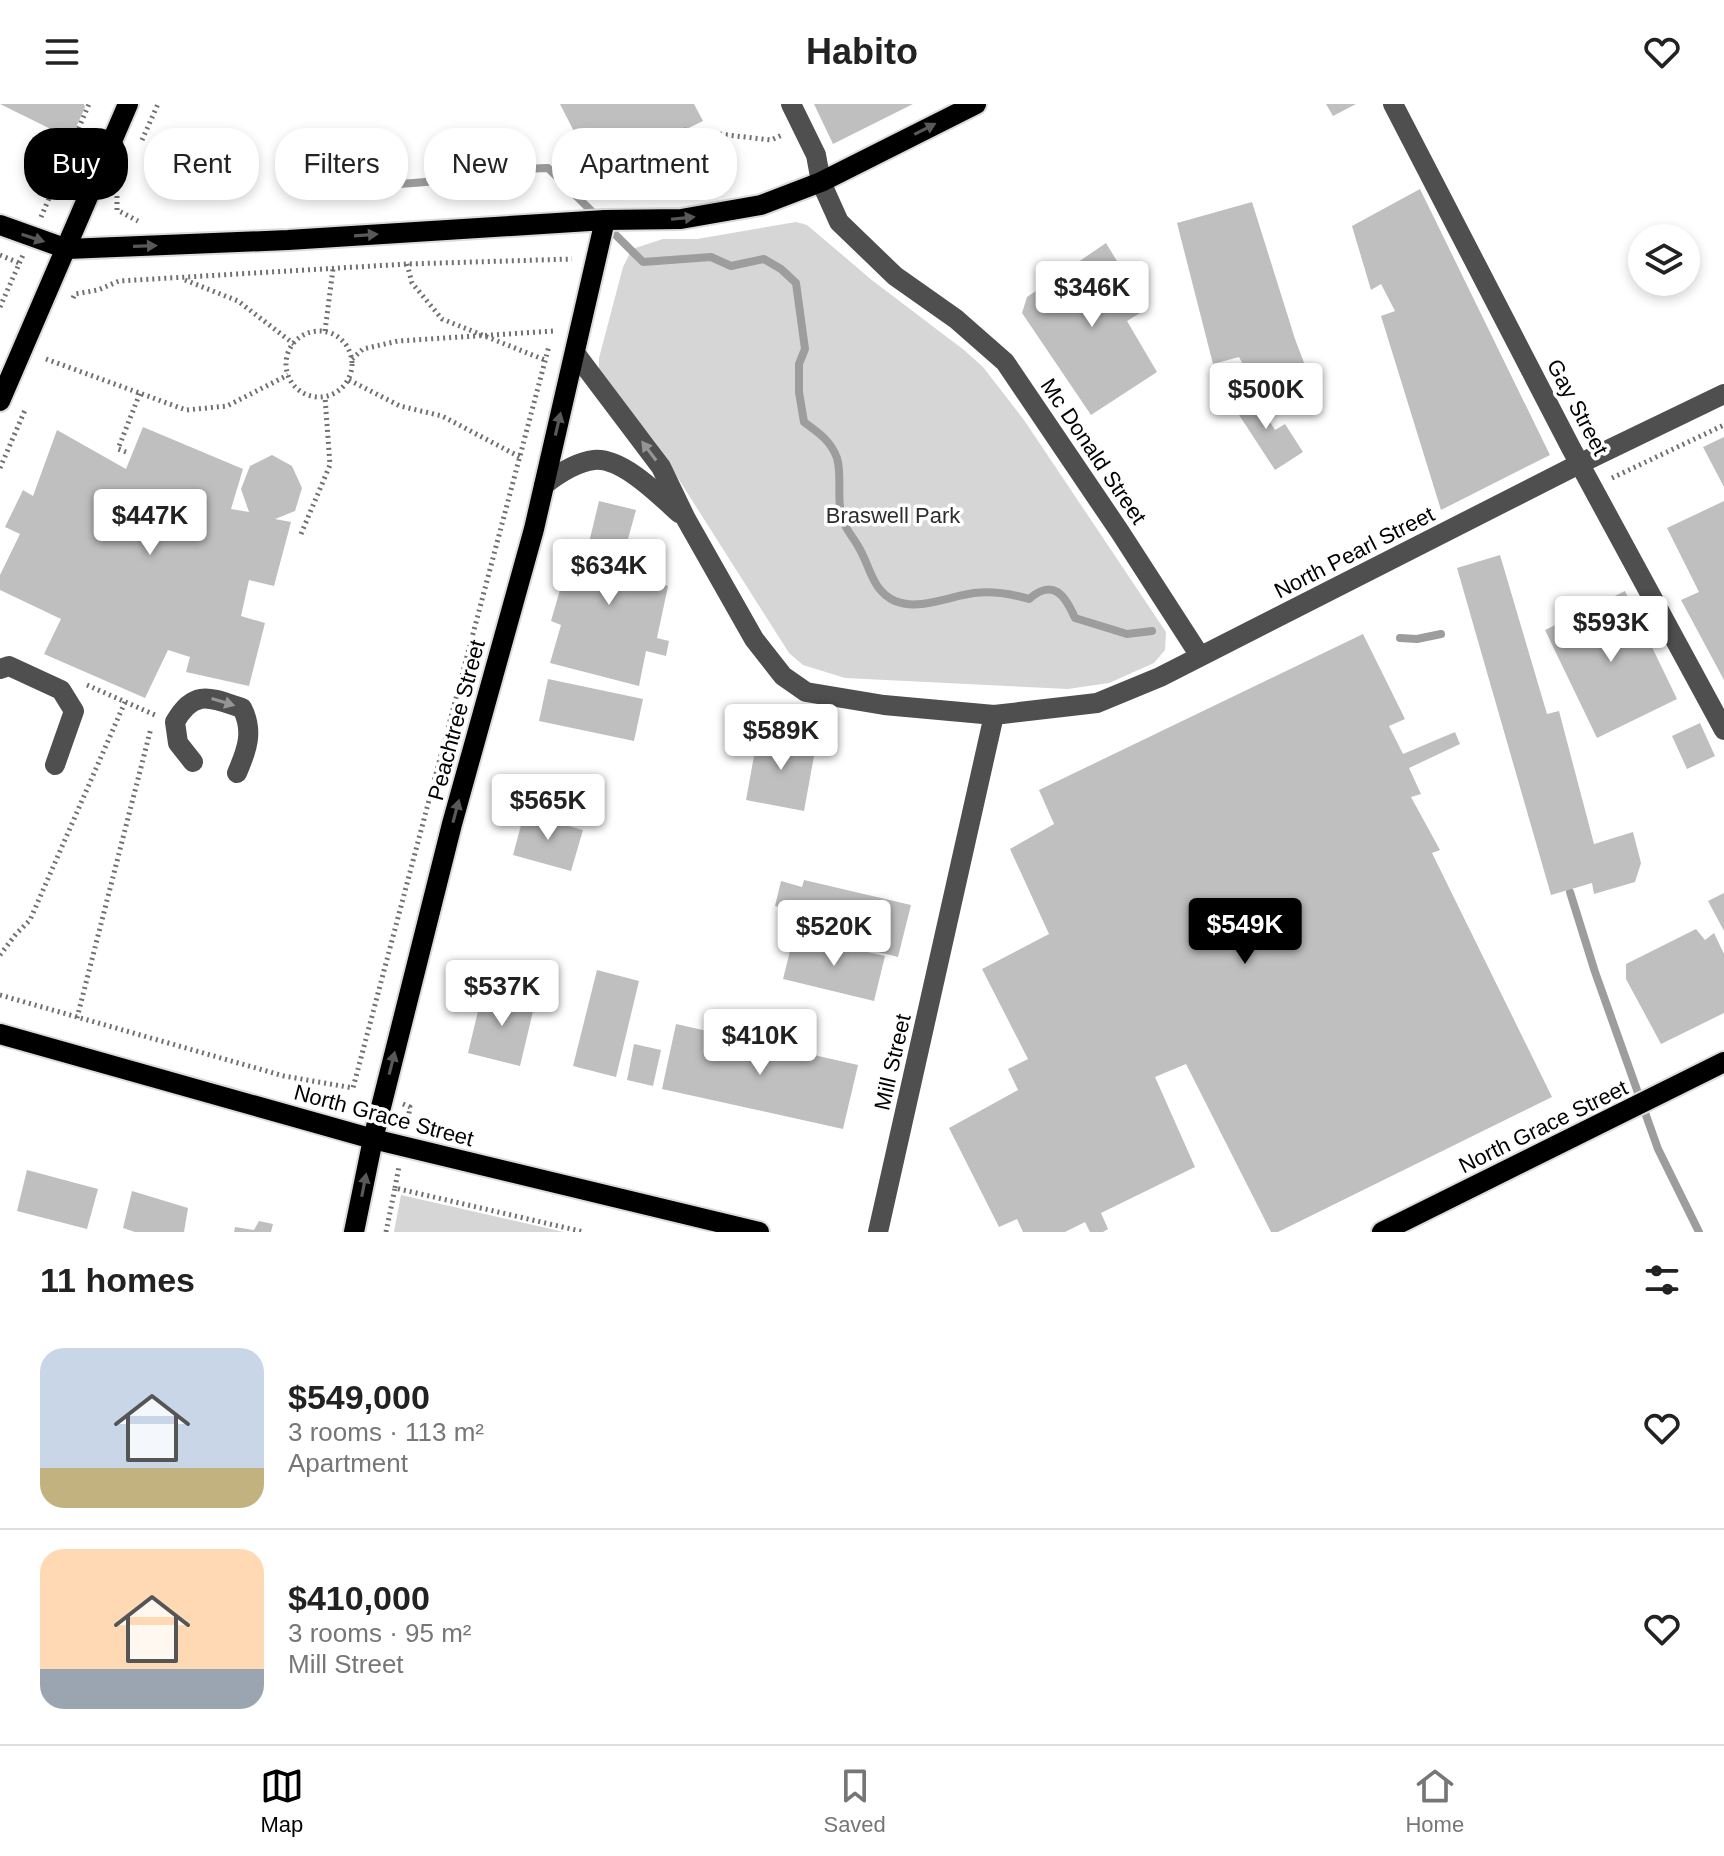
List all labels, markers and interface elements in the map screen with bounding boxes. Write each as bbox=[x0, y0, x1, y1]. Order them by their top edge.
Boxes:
icon: menu bbox=[40, 30, 84, 74]
icon: heart bbox=[1640, 30, 1684, 74]
text: Habito bbox=[806, 31, 918, 72]
one-way arrow bbox=[914, 122, 937, 136]
chip: Buy bbox=[24, 128, 128, 200]
chip: Rent bbox=[144, 128, 259, 200]
chip: Filters bbox=[275, 128, 408, 200]
chip: New bbox=[424, 128, 536, 200]
chip: Apartment bbox=[552, 128, 737, 200]
one-way arrow bbox=[671, 211, 696, 224]
map controls bbox=[1628, 224, 1700, 296]
button: layers bbox=[1628, 224, 1700, 296]
one-way arrow bbox=[354, 228, 379, 241]
one-way arrow bbox=[21, 232, 45, 245]
one-way arrow bbox=[133, 239, 158, 252]
pin: $346K bbox=[1036, 261, 1148, 329]
text: $346K bbox=[1054, 272, 1130, 302]
street label: Gay Street bbox=[1542, 355, 1613, 460]
pin: $500K bbox=[1210, 363, 1322, 431]
street label: Mc Donald Street bbox=[1036, 374, 1151, 529]
text: $500K bbox=[1228, 374, 1304, 404]
one-way arrow bbox=[552, 412, 565, 437]
one-way arrow bbox=[641, 441, 657, 461]
pin: $447K bbox=[94, 489, 206, 557]
text: $447K bbox=[112, 500, 188, 530]
street label: North Pearl Street bbox=[1270, 501, 1438, 604]
park label: Braswell Park bbox=[826, 503, 961, 528]
pin: $634K bbox=[553, 539, 665, 607]
text: $634K bbox=[571, 550, 647, 580]
pin: $593K bbox=[1555, 596, 1667, 664]
text: $593K bbox=[1573, 607, 1649, 637]
street label: Peachtree Street bbox=[423, 637, 490, 803]
one-way arrow bbox=[212, 696, 236, 709]
pin: $589K bbox=[725, 704, 837, 772]
text: $589K bbox=[743, 715, 819, 745]
pin: $565K bbox=[492, 774, 604, 842]
text: $565K bbox=[510, 785, 586, 815]
one-way arrow bbox=[450, 798, 462, 823]
pin: $549K bbox=[1189, 898, 1301, 966]
pin: $520K bbox=[778, 900, 890, 968]
text: $549K bbox=[1207, 909, 1283, 939]
text: $520K bbox=[796, 911, 872, 941]
pin: $537K bbox=[446, 960, 558, 1028]
text: $537K bbox=[464, 971, 540, 1001]
pin: $410K bbox=[704, 1009, 816, 1077]
street label: Mill Street bbox=[869, 1012, 916, 1113]
text: $410K bbox=[722, 1020, 798, 1050]
one-way arrow bbox=[386, 1050, 399, 1075]
street label: North Grace Street bbox=[1455, 1075, 1632, 1178]
street label: North Grace Street bbox=[291, 1080, 476, 1151]
one-way arrow bbox=[358, 1173, 370, 1198]
icon: filters bbox=[1640, 1258, 1684, 1302]
text: 11 homes bbox=[40, 1261, 195, 1299]
text: $549,000 bbox=[288, 1378, 430, 1416]
icon: home bbox=[104, 1380, 200, 1476]
icon: heart bbox=[1640, 1406, 1684, 1450]
text: 3 rooms · 113 m² bbox=[288, 1417, 484, 1447]
text: Apartment bbox=[288, 1448, 408, 1478]
text: $410,000 bbox=[288, 1579, 430, 1617]
icon: home bbox=[104, 1581, 200, 1677]
icon: heart bbox=[1640, 1607, 1684, 1651]
text: 3 rooms · 95 m² bbox=[288, 1618, 472, 1648]
text: Mill Street bbox=[288, 1649, 404, 1679]
tab: Map bbox=[260, 1764, 304, 1838]
tab: Saved bbox=[823, 1764, 886, 1838]
tab: Home bbox=[1405, 1764, 1464, 1838]

